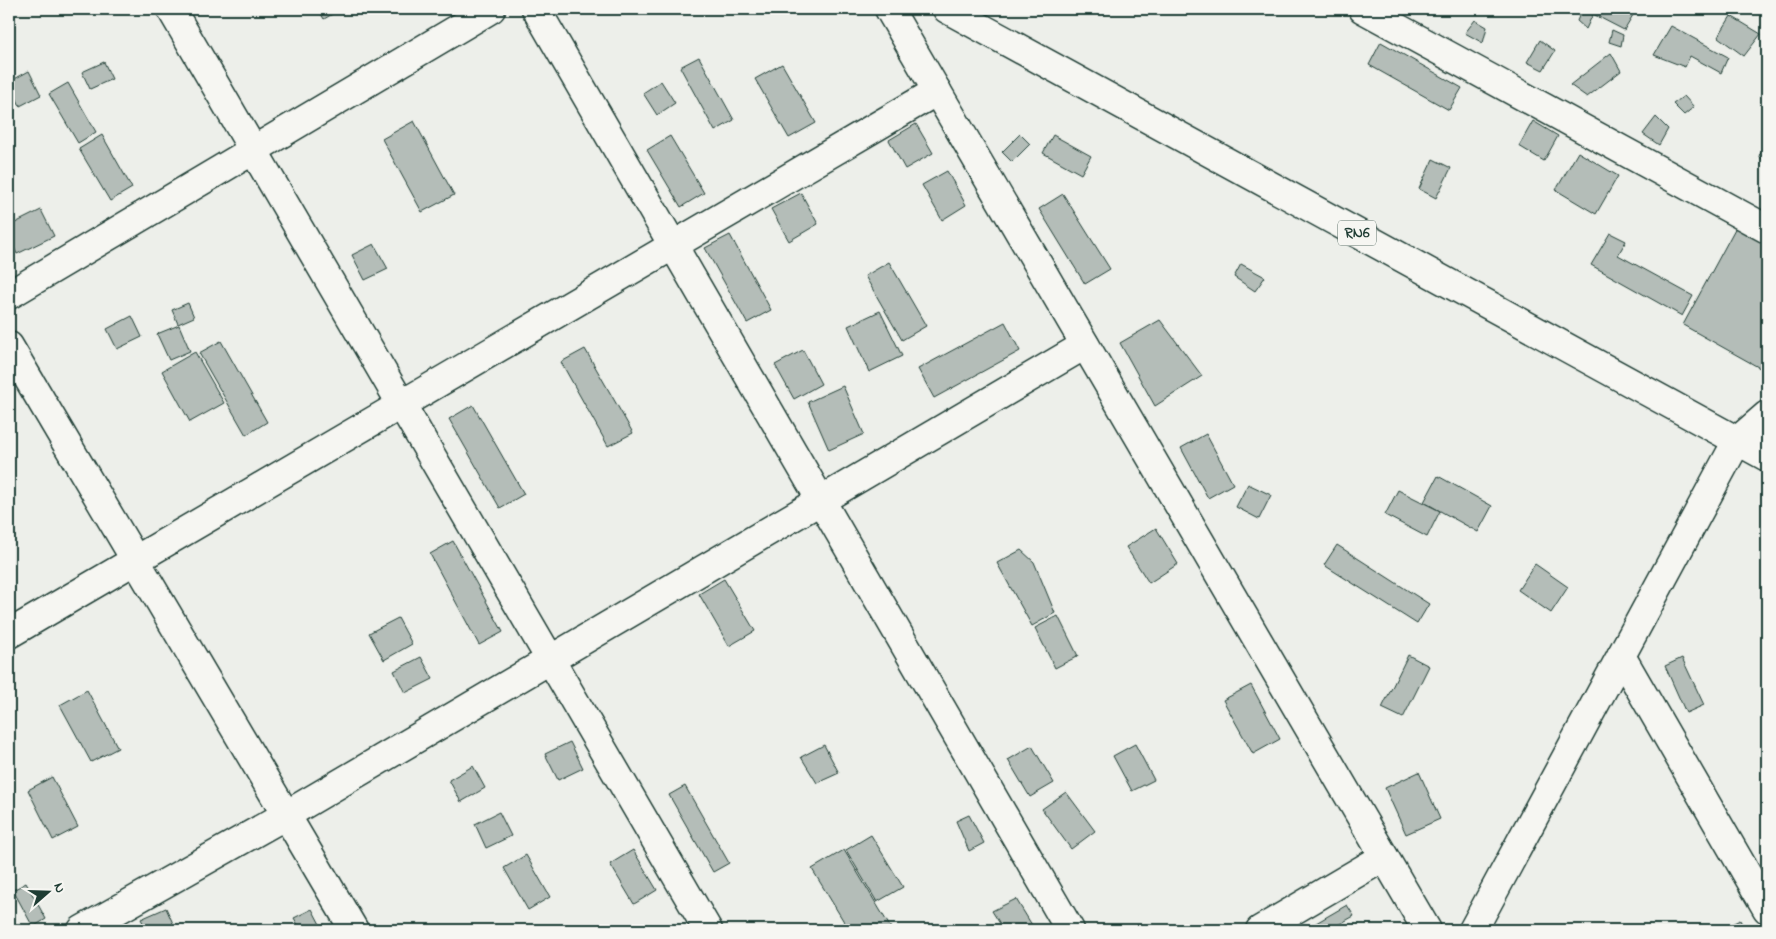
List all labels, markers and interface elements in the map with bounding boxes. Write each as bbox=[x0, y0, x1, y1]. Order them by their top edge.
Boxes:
road number: RN6 bbox=[1338, 220, 1376, 246]
north arrow bbox=[22, 866, 72, 916]
text: N bbox=[47, 880, 70, 896]

